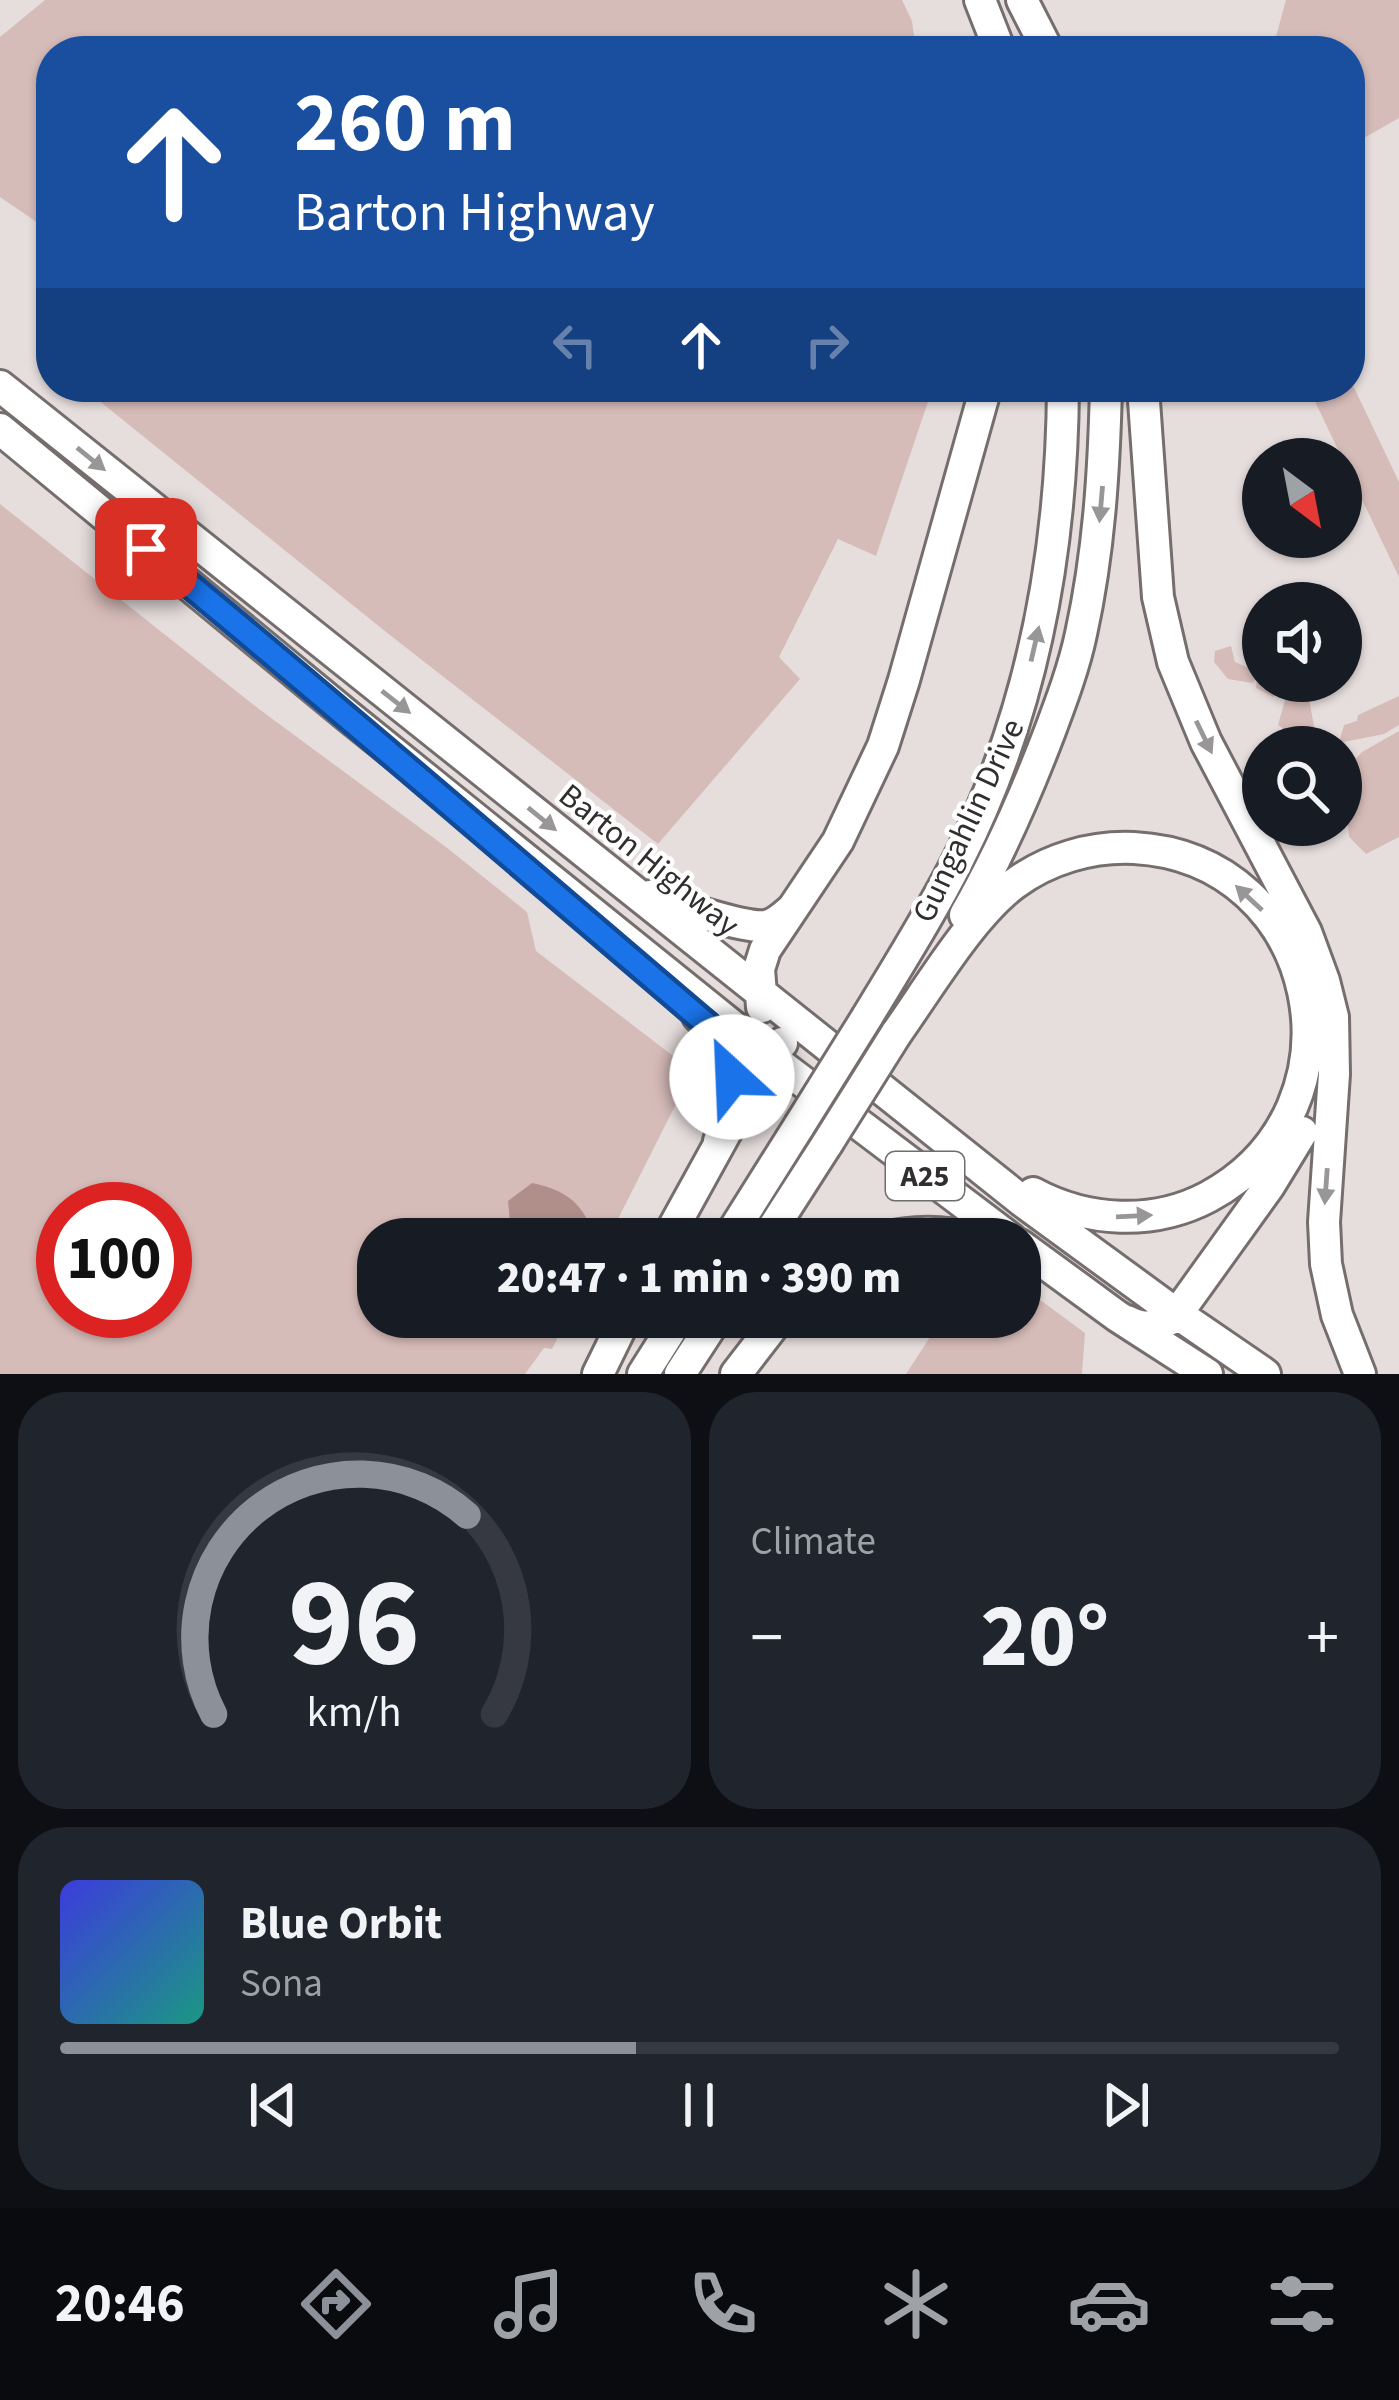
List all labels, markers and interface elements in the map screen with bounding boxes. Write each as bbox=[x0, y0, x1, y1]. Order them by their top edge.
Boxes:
text: 260 m bbox=[294, 64, 516, 184]
icon: ahead bbox=[96, 84, 252, 240]
text: Barton Highway bbox=[294, 175, 655, 252]
icon: left bbox=[542, 312, 608, 378]
icon: ahead bbox=[668, 312, 734, 378]
icon: right bbox=[794, 312, 860, 378]
north arrow bbox=[1242, 438, 1362, 558]
map controls bbox=[1242, 438, 1362, 846]
one-way arrow bbox=[75, 446, 106, 471]
one-way arrow bbox=[1091, 486, 1110, 523]
pin bbox=[95, 498, 197, 600]
icon: arrive bbox=[113, 516, 179, 582]
button: sound bbox=[1242, 582, 1362, 702]
one-way arrow bbox=[1027, 624, 1046, 662]
one-way arrow bbox=[380, 689, 411, 714]
street label: Gungahlin Drive bbox=[901, 711, 1036, 930]
one-way arrow bbox=[1194, 720, 1214, 754]
button: search bbox=[1242, 726, 1362, 846]
street label: Barton Highway bbox=[549, 773, 750, 948]
one-way arrow bbox=[526, 805, 557, 831]
one-way arrow bbox=[1235, 885, 1264, 912]
position arrow bbox=[669, 1014, 795, 1140]
road number: A25 bbox=[886, 1152, 964, 1200]
one-way arrow bbox=[1317, 1168, 1336, 1205]
speed limit sign: 100 bbox=[36, 1182, 192, 1338]
one-way arrow bbox=[1116, 1206, 1153, 1225]
text: 20:47 · 1 min · 390 m bbox=[497, 1246, 901, 1310]
text: Climate bbox=[751, 1514, 876, 1570]
text: 96 bbox=[288, 1535, 420, 1713]
text: 20° bbox=[980, 1573, 1110, 1701]
text: − bbox=[751, 1591, 783, 1685]
text: + bbox=[1306, 1591, 1339, 1685]
text: km/h bbox=[307, 1681, 402, 1742]
text: Blue Orbit bbox=[240, 1892, 442, 1956]
text: Sona bbox=[240, 1956, 323, 2012]
icon: previous bbox=[240, 2072, 306, 2138]
icon: pause bbox=[666, 2072, 732, 2138]
icon: next bbox=[1093, 2072, 1159, 2138]
icon: directions bbox=[294, 2262, 378, 2346]
icon: music bbox=[487, 2262, 571, 2346]
icon: phone bbox=[681, 2262, 765, 2346]
icon: climate bbox=[874, 2262, 958, 2346]
icon: car bbox=[1067, 2262, 1151, 2346]
icon: filters bbox=[1260, 2262, 1344, 2346]
text: 20:46 bbox=[55, 2266, 185, 2343]

